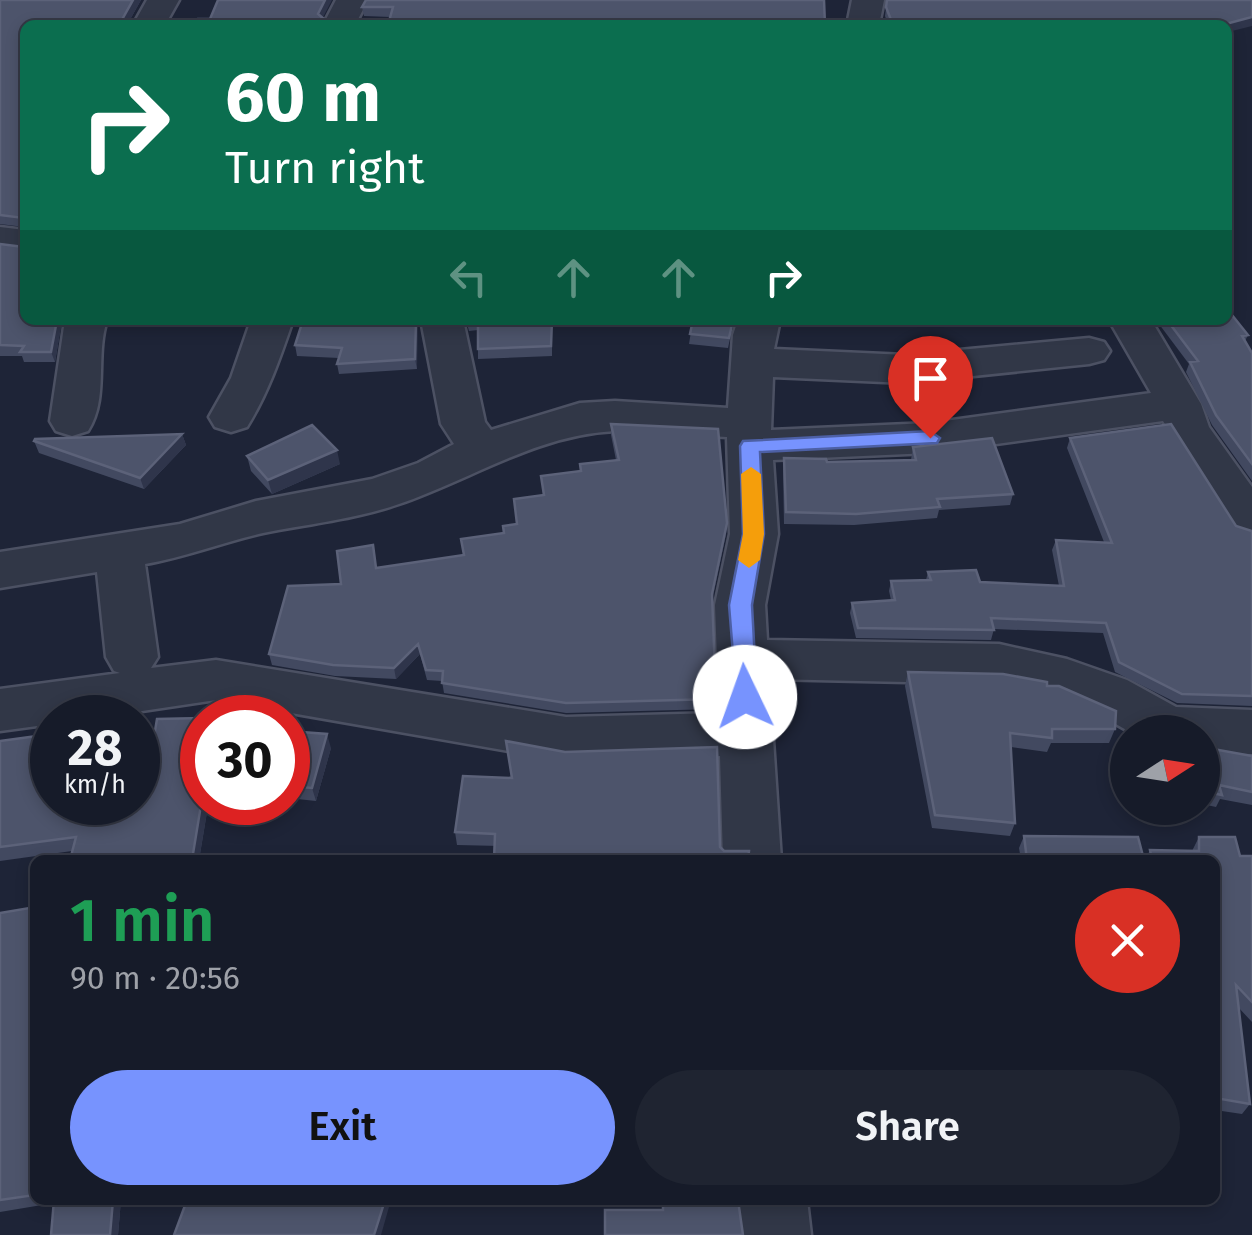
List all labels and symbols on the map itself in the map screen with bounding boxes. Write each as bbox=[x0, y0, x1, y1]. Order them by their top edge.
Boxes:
pin bbox=[888, 336, 973, 439]
position arrow bbox=[693, 645, 797, 749]
speed limit sign: 30 bbox=[180, 695, 310, 825]
north arrow bbox=[1110, 715, 1220, 825]

